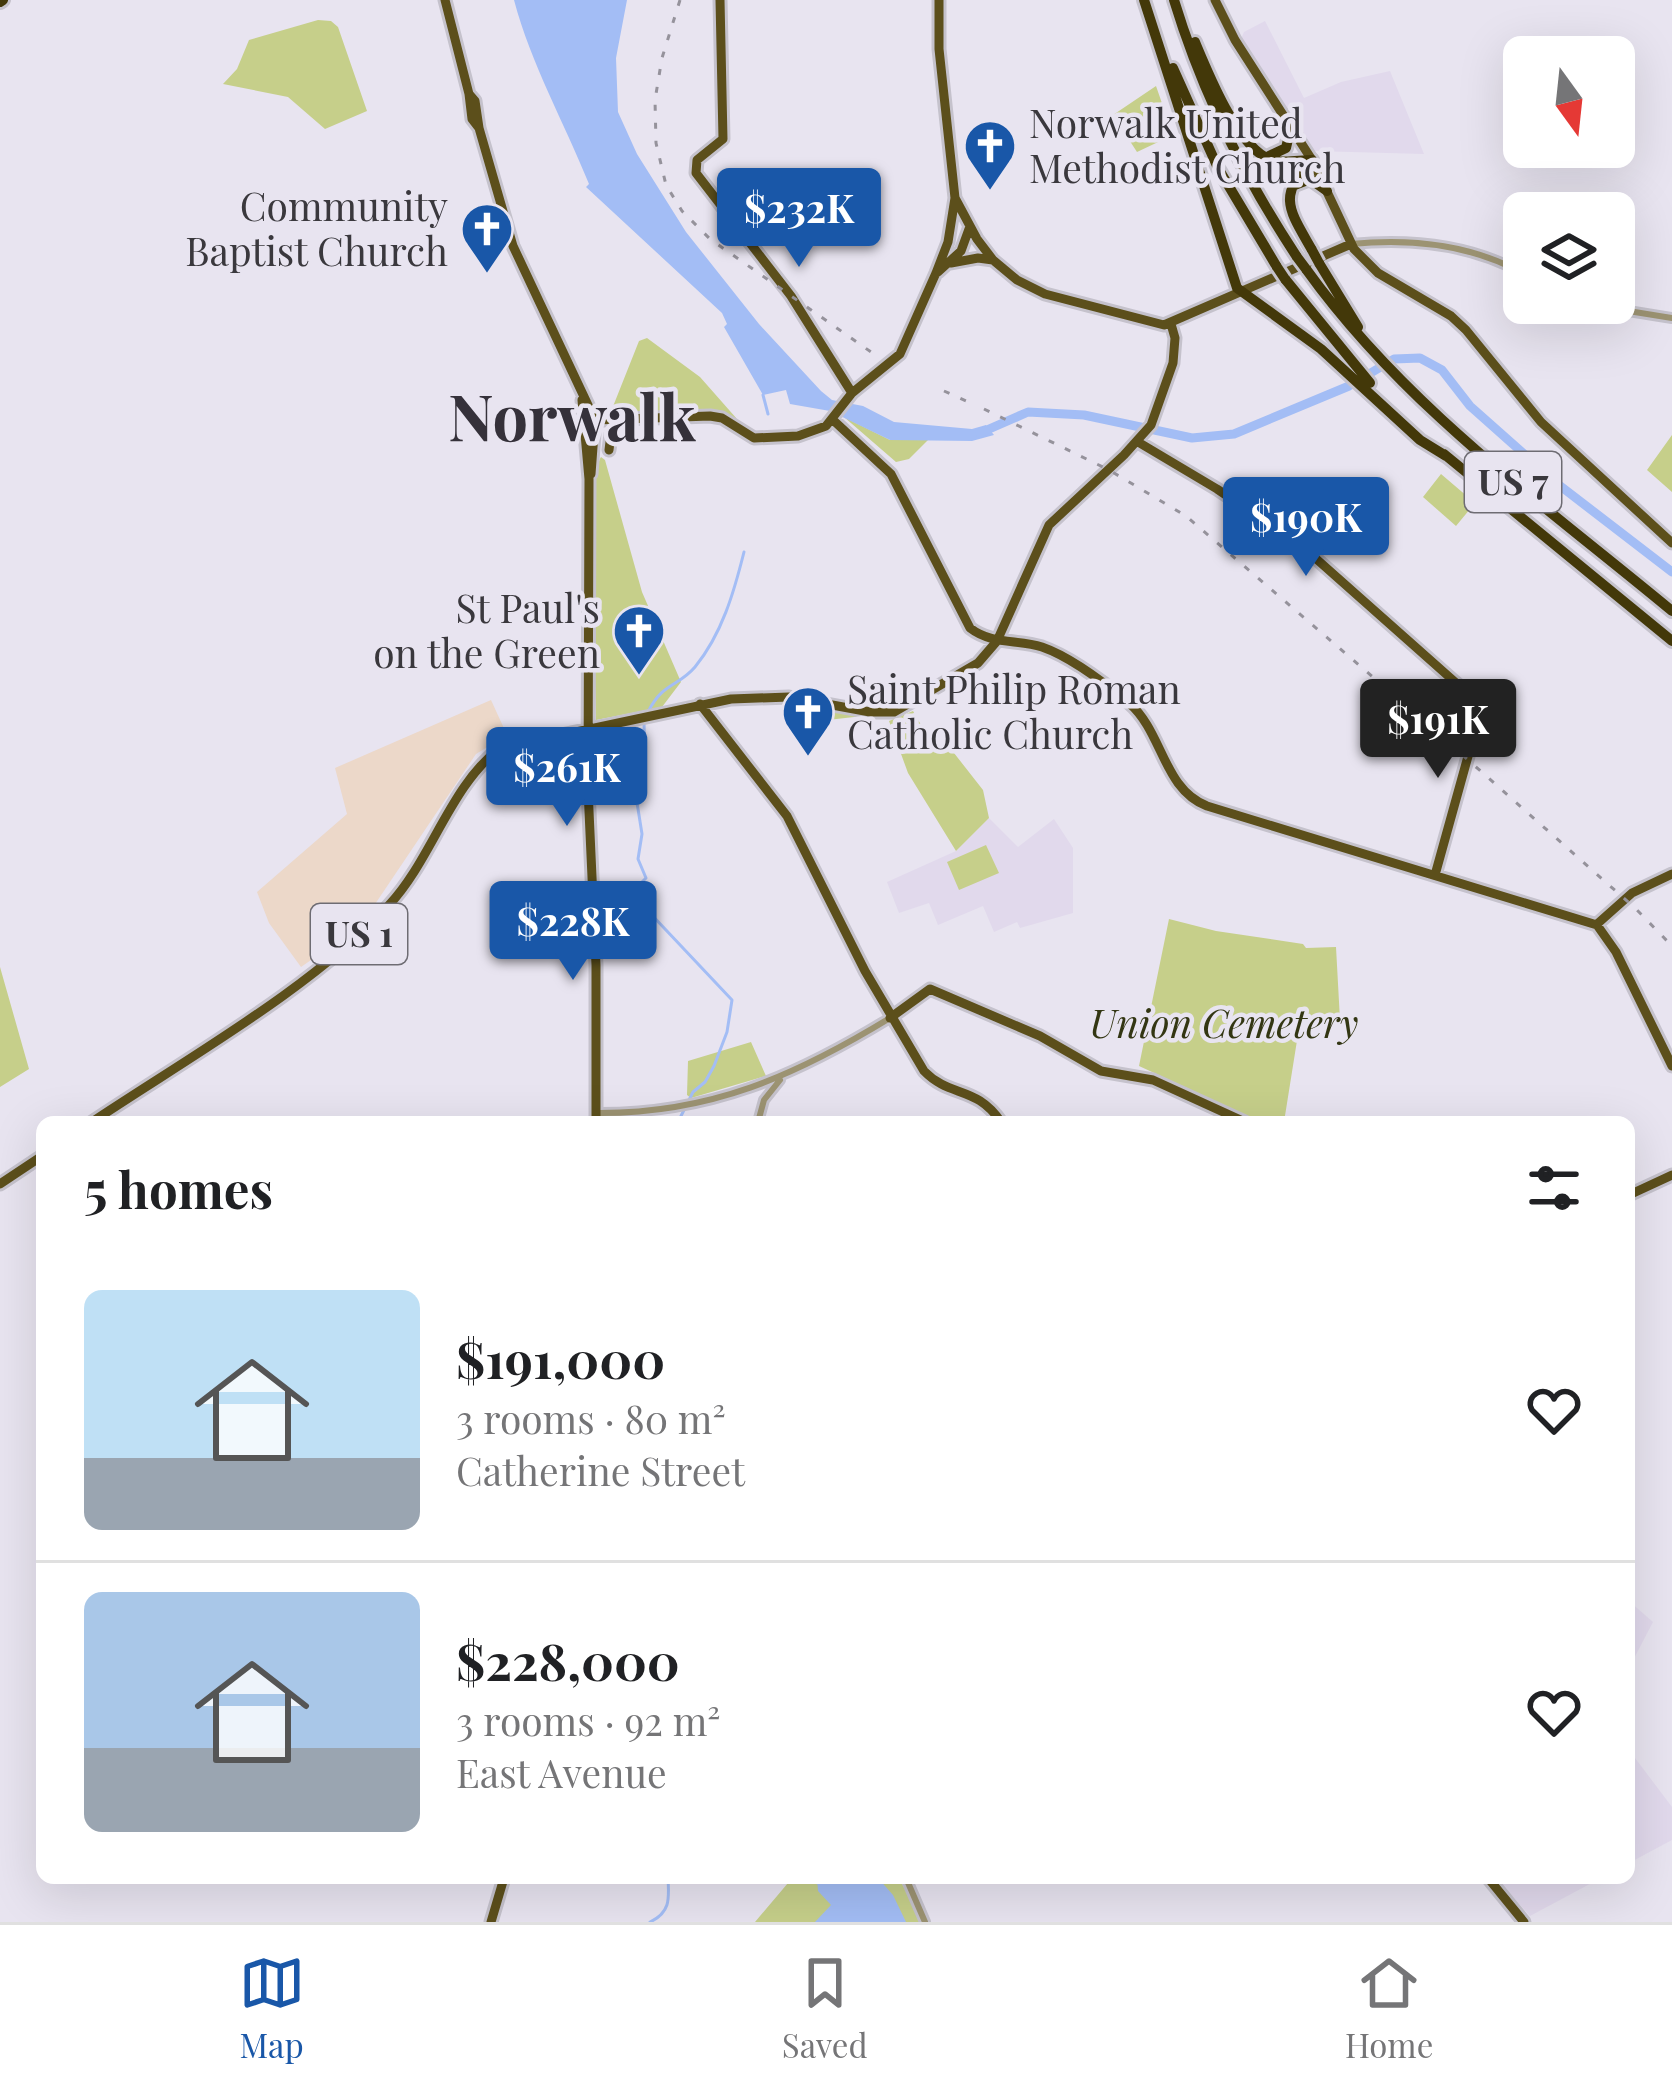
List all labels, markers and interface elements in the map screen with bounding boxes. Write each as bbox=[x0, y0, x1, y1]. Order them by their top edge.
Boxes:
north arrow bbox=[1503, 36, 1635, 168]
map controls bbox=[1503, 36, 1635, 324]
place label: Norwalk United Methodist Church bbox=[1029, 96, 1345, 193]
church icon: Norwalk United Methodist Church bbox=[962, 118, 1018, 192]
pin: $232K bbox=[715, 168, 883, 270]
place label: Community Baptist Church bbox=[185, 179, 448, 276]
text: $232K bbox=[744, 181, 854, 233]
button: layers bbox=[1503, 192, 1635, 324]
church icon: Community Baptist Church bbox=[459, 201, 515, 275]
district label: Norwalk bbox=[448, 373, 696, 457]
road number: US 7 bbox=[1465, 452, 1561, 512]
pin: $190K bbox=[1222, 477, 1390, 579]
text: $190K bbox=[1250, 490, 1362, 542]
place label: St Paul's on the Green bbox=[373, 581, 600, 678]
church icon: St Paul's on the Green bbox=[611, 603, 667, 677]
place label: Saint Philip Roman Catholic Church bbox=[847, 662, 1181, 759]
pin: $191K bbox=[1354, 679, 1522, 781]
church icon: Saint Philip Roman Catholic Church bbox=[780, 684, 836, 758]
text: $191K bbox=[1387, 692, 1489, 744]
pin: $261K bbox=[483, 727, 651, 829]
text: $261K bbox=[513, 740, 621, 792]
pin: $228K bbox=[489, 881, 657, 983]
text: $228K bbox=[517, 894, 629, 946]
road number: US 1 bbox=[311, 904, 407, 964]
park label: Union Cemetery bbox=[1090, 996, 1358, 1048]
text: 5 homes bbox=[84, 1154, 273, 1222]
icon: filters bbox=[1521, 1155, 1587, 1221]
text: $191,000 bbox=[456, 1324, 665, 1392]
icon: home bbox=[180, 1338, 324, 1482]
icon: heart bbox=[1521, 1377, 1587, 1443]
text: 3 rooms · 80 m² bbox=[456, 1392, 726, 1444]
text: Catherine Street bbox=[456, 1444, 745, 1496]
text: $228,000 bbox=[456, 1626, 680, 1694]
icon: home bbox=[180, 1640, 324, 1784]
icon: heart bbox=[1521, 1679, 1587, 1745]
text: 3 rooms · 92 m² bbox=[456, 1694, 720, 1746]
text: East Avenue bbox=[456, 1746, 667, 1798]
tab: Map bbox=[239, 1950, 305, 2066]
tab: Saved bbox=[782, 1950, 868, 2066]
tab: Home bbox=[1345, 1950, 1433, 2066]

